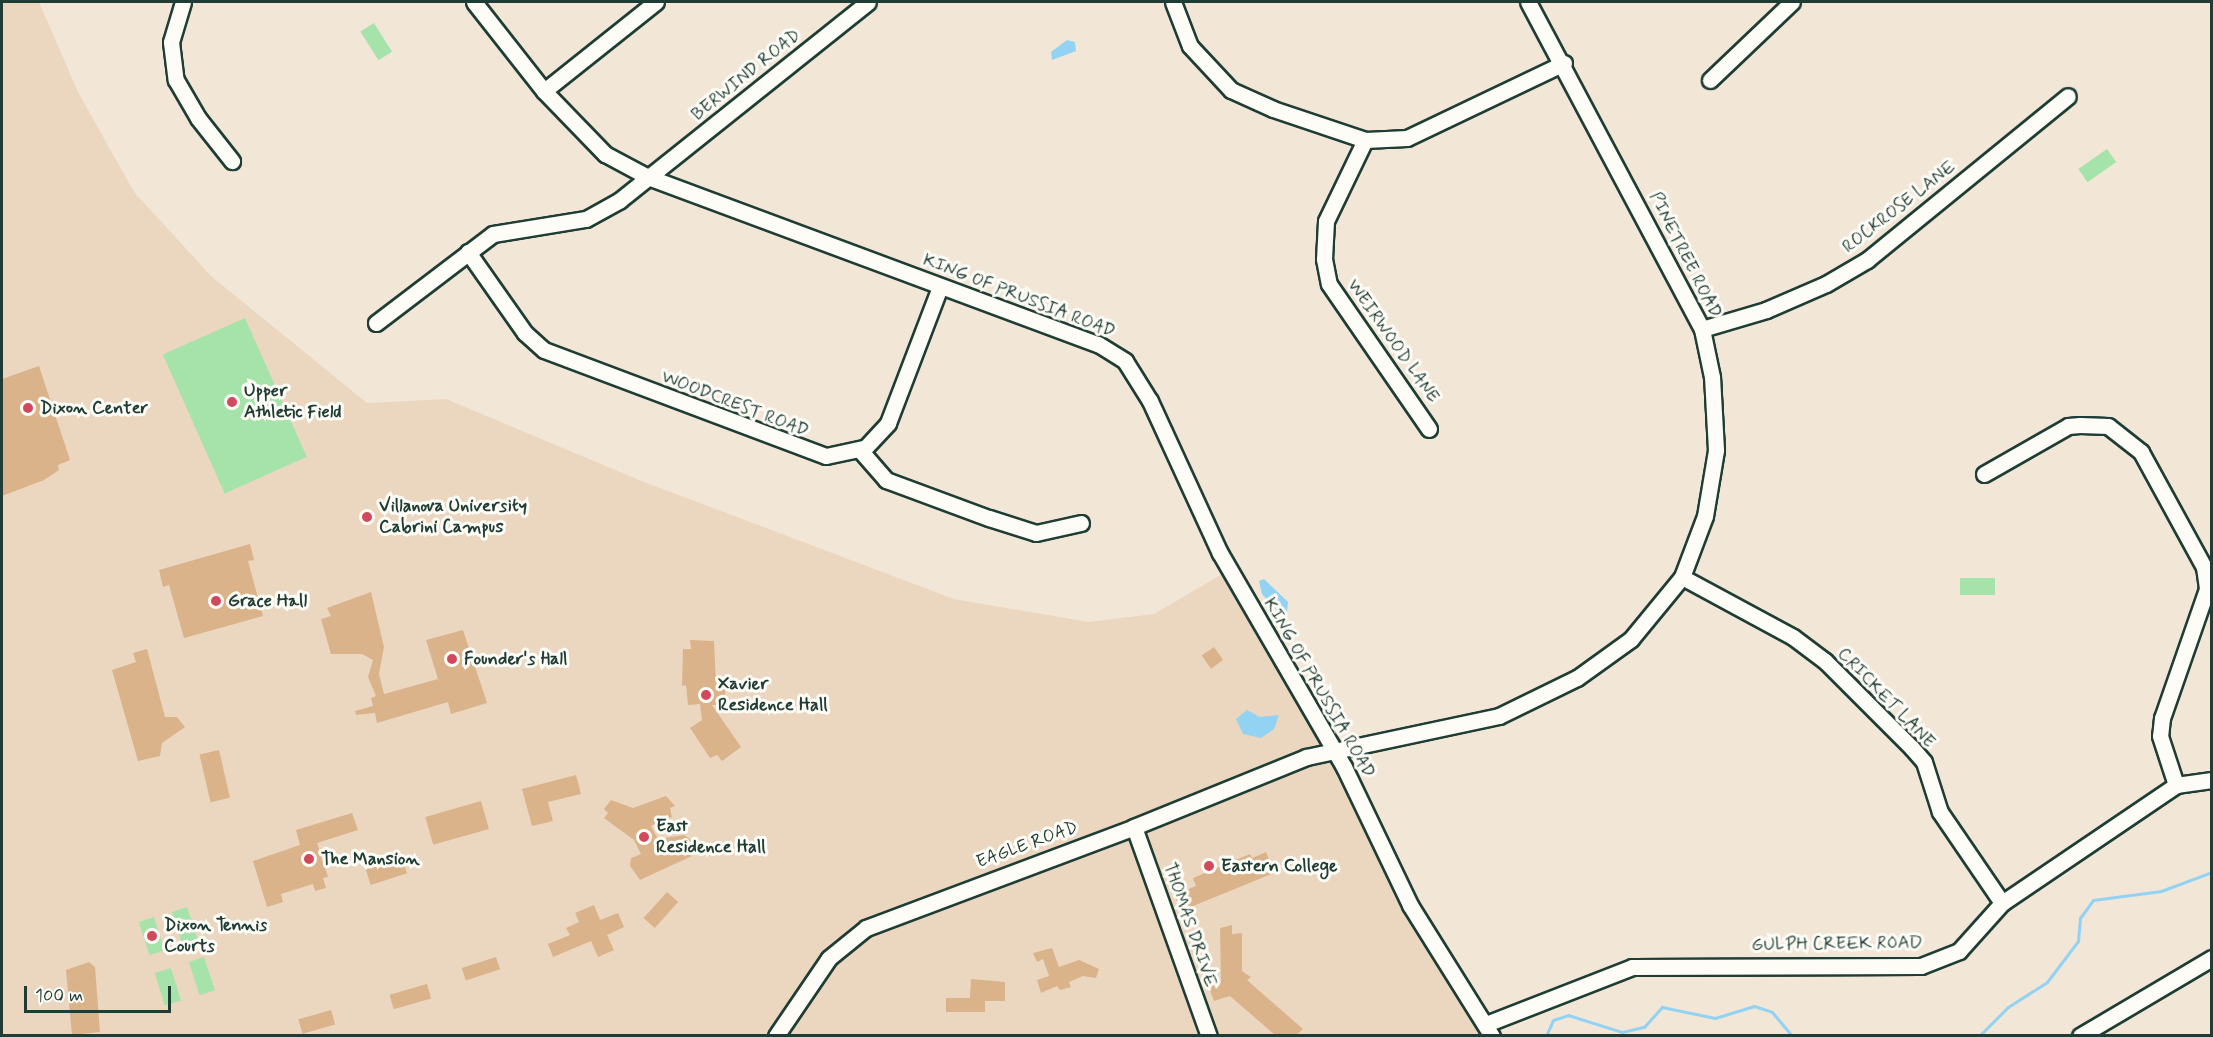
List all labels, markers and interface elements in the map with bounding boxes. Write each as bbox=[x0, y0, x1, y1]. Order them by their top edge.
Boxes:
street label: BERWIND ROAD bbox=[688, 25, 804, 125]
street label: ROCKROSE LANE bbox=[1838, 156, 1960, 258]
street label: PINETREE ROAD bbox=[1644, 188, 1726, 322]
street label: KING OF PRUSSIA ROAD bbox=[921, 250, 1117, 342]
street label: WEIRWOOD LANE bbox=[1341, 273, 1445, 409]
street label: WOODCREST ROAD bbox=[658, 366, 812, 442]
place label: Upper Athletic Field bbox=[244, 381, 343, 424]
marker: Upper Athletic Field bbox=[225, 395, 239, 409]
place label: Dixon Center bbox=[40, 397, 148, 419]
marker: Dixon Center bbox=[21, 401, 35, 415]
place label: Villanova University Cabrini Campus bbox=[379, 496, 527, 538]
marker: Villanova University Cabrini Campus bbox=[360, 510, 374, 524]
place label: Grace Hall bbox=[228, 590, 306, 612]
marker: Grace Hall bbox=[209, 594, 223, 608]
street label: KING OF PRUSSIA ROAD bbox=[1259, 595, 1379, 781]
street label: CRICKET LANE bbox=[1832, 642, 1940, 754]
place label: Founder's Hall bbox=[464, 648, 569, 670]
marker: Founder's Hall bbox=[445, 652, 459, 666]
place label: Xavier Residence Hall bbox=[718, 674, 828, 716]
marker: Xavier Residence Hall bbox=[699, 688, 713, 702]
place label: East Residence Hall bbox=[656, 816, 766, 858]
street label: EAGLE ROAD bbox=[974, 817, 1080, 873]
marker: East Residence Hall bbox=[637, 830, 651, 844]
place label: The Mansion bbox=[321, 848, 416, 870]
marker: The Mansion bbox=[302, 852, 316, 866]
place label: Eastern College bbox=[1221, 855, 1337, 877]
marker: Eastern College bbox=[1202, 859, 1216, 873]
street label: THOMAS DRIVE bbox=[1158, 860, 1222, 990]
place label: Dixon Tennis Courts bbox=[164, 915, 268, 958]
marker: Dixon Tennis Courts bbox=[145, 929, 159, 943]
street label: GULPH CREEK ROAD bbox=[1753, 932, 1921, 956]
scale bar bbox=[27, 974, 174, 1012]
text: 100 m bbox=[35, 984, 83, 1008]

